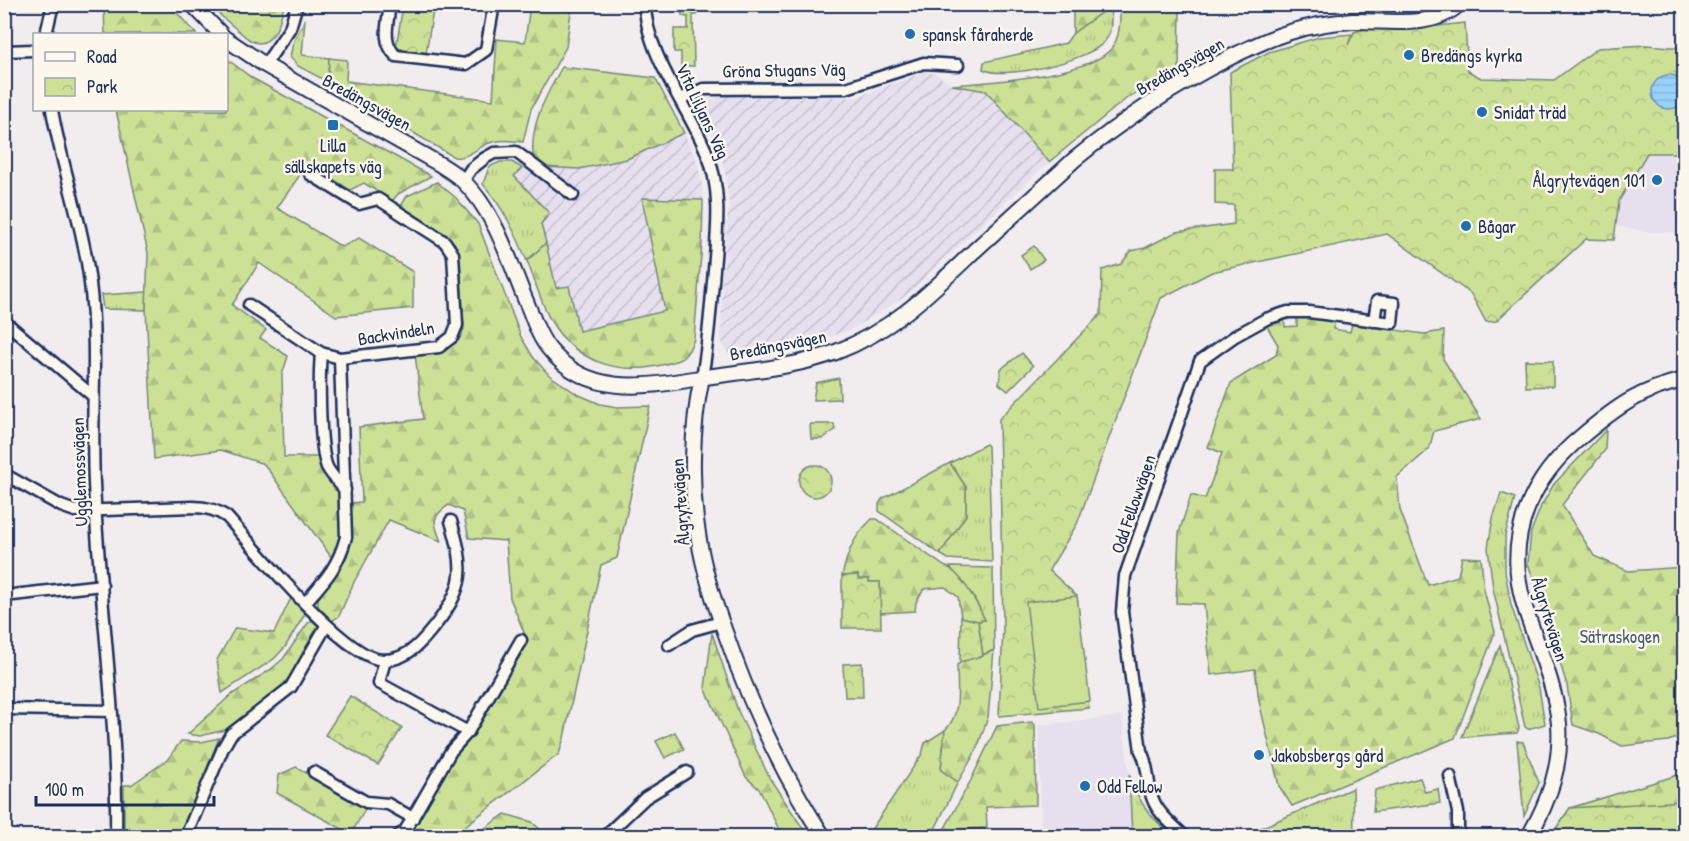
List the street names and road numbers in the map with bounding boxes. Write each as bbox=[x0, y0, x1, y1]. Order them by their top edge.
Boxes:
street label: Bredängsvägen bbox=[1131, 31, 1229, 101]
street label: Gröna Stugans Väg bbox=[722, 56, 846, 84]
street label: Vita Liljans Väg bbox=[670, 59, 736, 163]
street label: Bredängsvägen bbox=[318, 67, 416, 137]
street label: Backvindeln bbox=[356, 315, 436, 351]
street label: Bredängsvägen bbox=[728, 323, 828, 367]
street label: Ugglemossvägen bbox=[65, 417, 93, 527]
street label: Odd Fellowvägen bbox=[1104, 451, 1162, 557]
street label: Ålgrytevägen bbox=[664, 458, 696, 546]
street label: Ålgrytevägen bbox=[1525, 574, 1575, 664]

